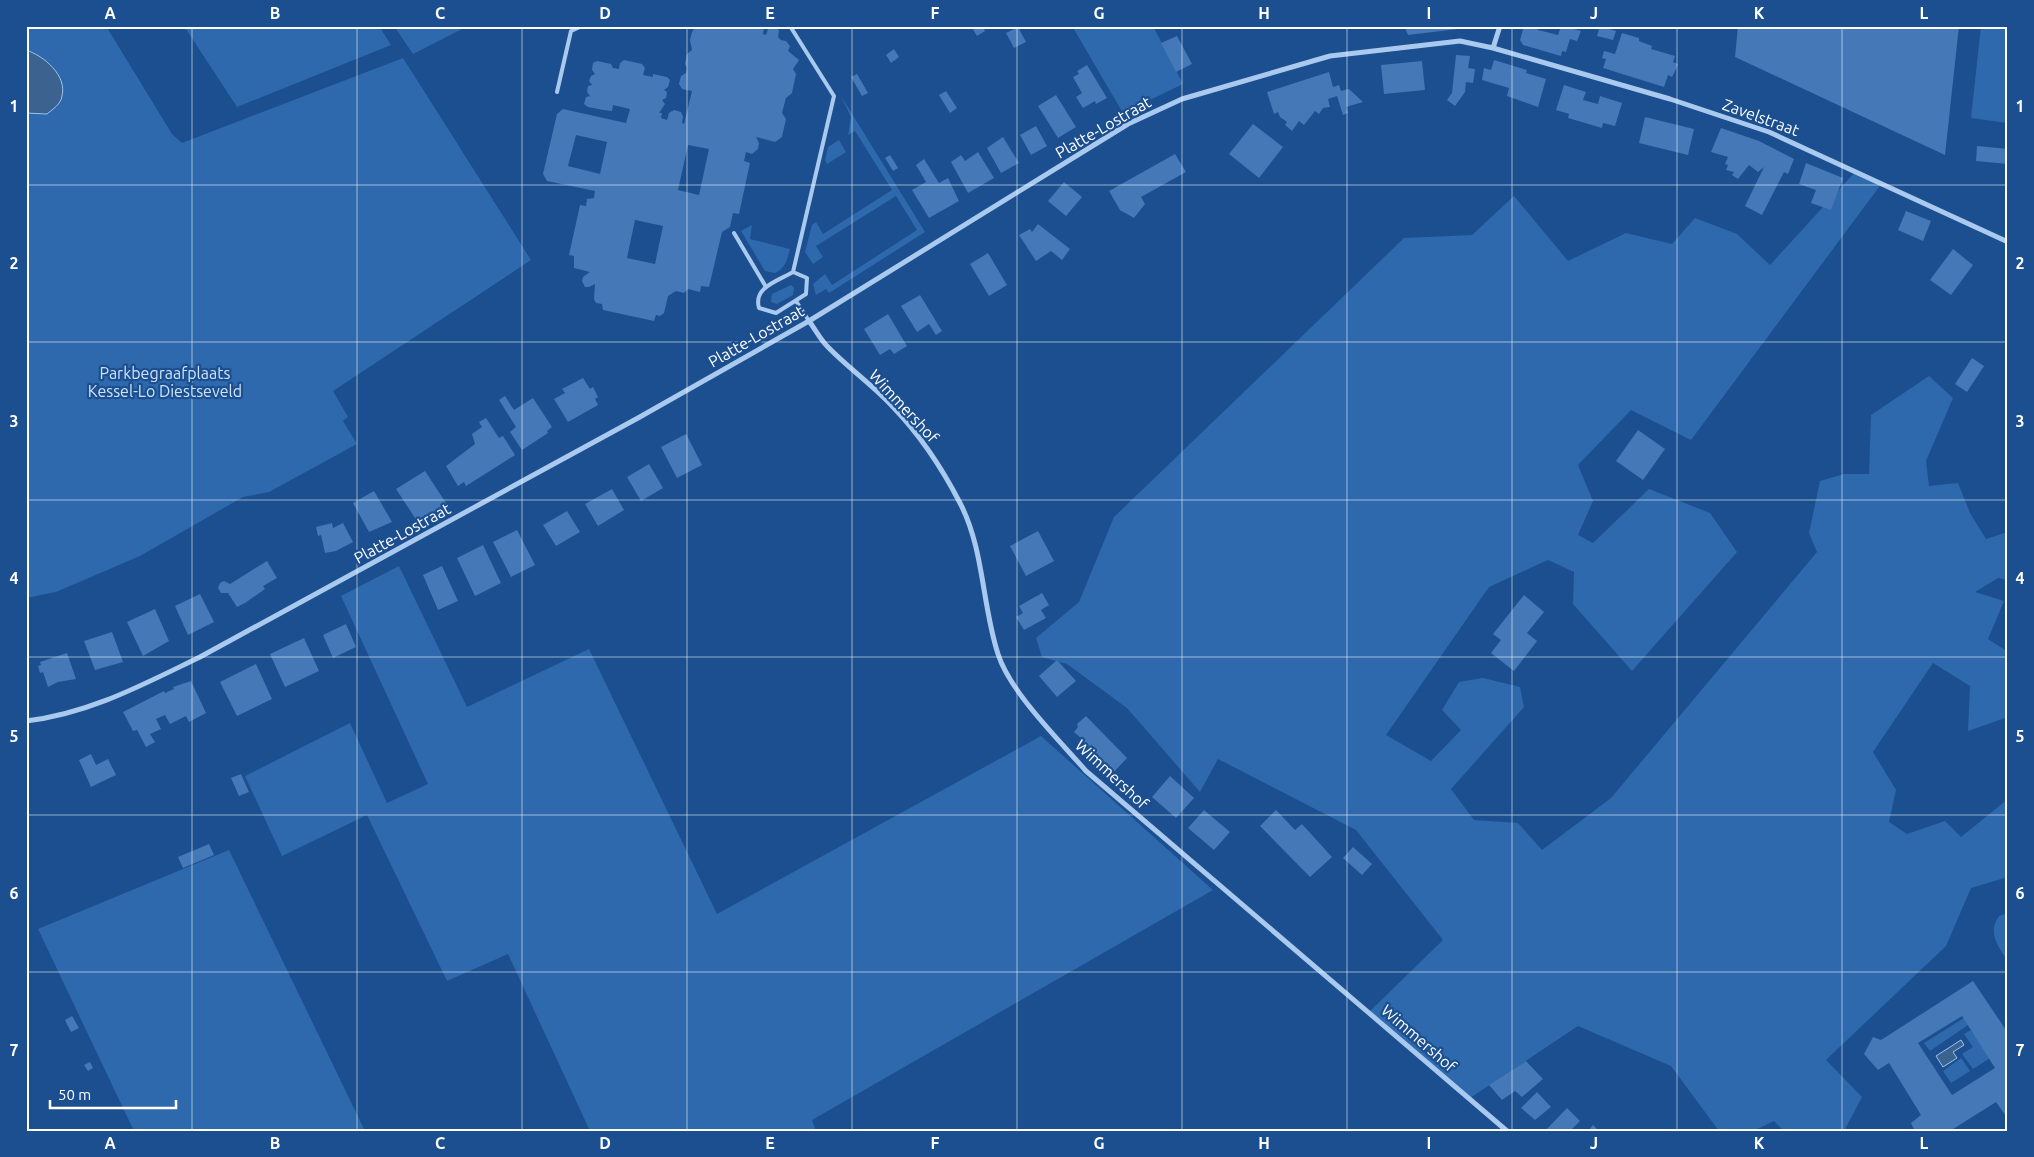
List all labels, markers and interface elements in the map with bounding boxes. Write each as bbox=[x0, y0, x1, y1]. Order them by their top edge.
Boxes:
text: A bbox=[104, 4, 116, 22]
text: B bbox=[270, 4, 280, 22]
text: C bbox=[435, 4, 445, 22]
text: D bbox=[599, 4, 611, 22]
text: E bbox=[765, 4, 775, 22]
text: F bbox=[931, 4, 940, 22]
text: G bbox=[1093, 4, 1105, 22]
text: H bbox=[1258, 4, 1270, 22]
text: I bbox=[1427, 4, 1431, 22]
text: J bbox=[1590, 4, 1598, 22]
text: K bbox=[1754, 4, 1765, 22]
text: L bbox=[1920, 4, 1929, 22]
street label: Platte-Lostraat bbox=[1052, 92, 1155, 162]
street label: Zavelstraat bbox=[1720, 95, 1802, 139]
text: 1 bbox=[9, 97, 19, 115]
text: 1 bbox=[2015, 97, 2025, 115]
text: 2 bbox=[9, 254, 19, 272]
text: 2 bbox=[2015, 254, 2025, 272]
street label: Platte-Lostraat bbox=[705, 301, 808, 371]
park label: Parkbegraafplaats Kessel-Lo Diestseveld bbox=[88, 364, 242, 400]
street label: Wimmershof bbox=[866, 366, 943, 447]
text: 3 bbox=[9, 412, 19, 430]
text: 3 bbox=[2015, 412, 2025, 430]
street label: Platte-Lostraat bbox=[351, 499, 454, 567]
text: 4 bbox=[9, 569, 19, 587]
text: 4 bbox=[2015, 569, 2025, 587]
text: 5 bbox=[9, 727, 19, 745]
text: 5 bbox=[2015, 727, 2025, 745]
street label: Wimmershof bbox=[1072, 736, 1153, 813]
text: 6 bbox=[9, 884, 19, 902]
text: 6 bbox=[2015, 884, 2025, 902]
street label: Wimmershof bbox=[1378, 1001, 1461, 1076]
text: 7 bbox=[9, 1041, 19, 1059]
text: 7 bbox=[2015, 1041, 2025, 1059]
scale bar bbox=[50, 1077, 176, 1109]
text: 50 m bbox=[58, 1086, 91, 1103]
text: A bbox=[104, 1134, 116, 1152]
text: B bbox=[270, 1134, 280, 1152]
text: C bbox=[435, 1134, 445, 1152]
text: D bbox=[599, 1134, 611, 1152]
text: E bbox=[765, 1134, 775, 1152]
text: F bbox=[931, 1134, 940, 1152]
text: G bbox=[1093, 1134, 1105, 1152]
text: H bbox=[1258, 1134, 1270, 1152]
text: I bbox=[1427, 1134, 1431, 1152]
text: J bbox=[1590, 1134, 1598, 1152]
text: K bbox=[1754, 1134, 1765, 1152]
text: L bbox=[1920, 1134, 1929, 1152]

